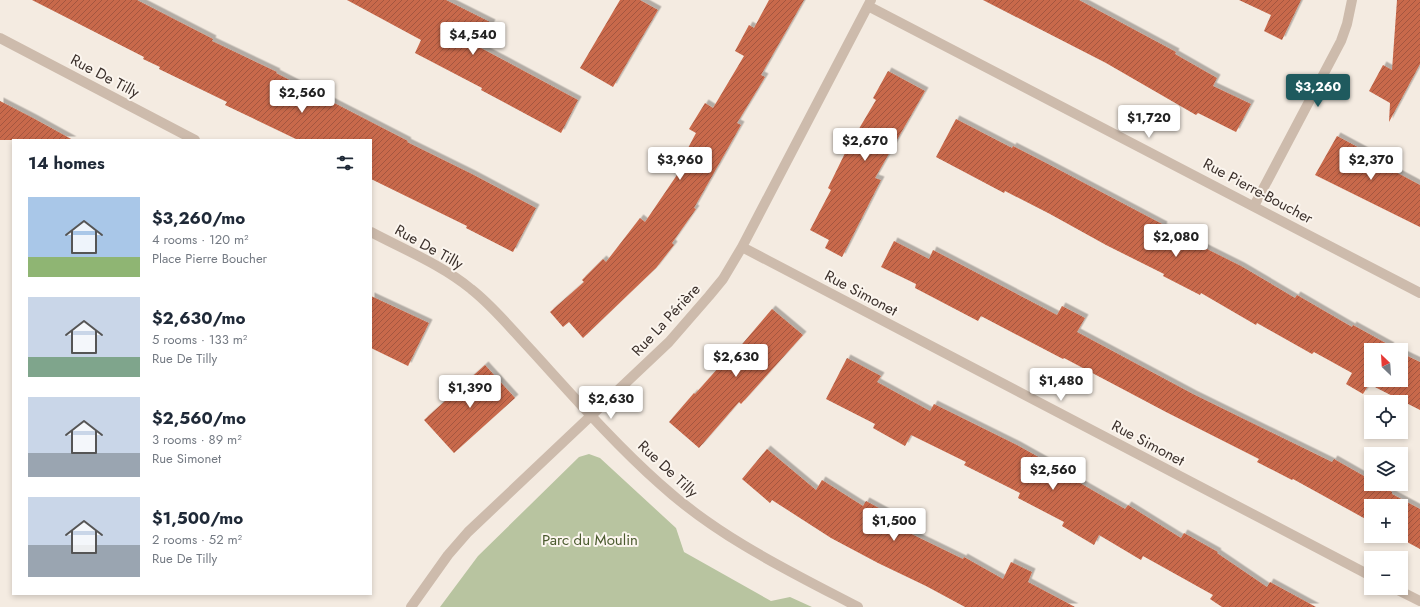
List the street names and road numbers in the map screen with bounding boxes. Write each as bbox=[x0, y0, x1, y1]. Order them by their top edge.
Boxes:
street label: Rue De Tilly bbox=[67, 49, 144, 104]
street label: Rue Pierre-Boucher bbox=[1199, 153, 1318, 230]
street label: Rue De Tilly bbox=[391, 219, 468, 275]
street label: Rue Simonet bbox=[821, 265, 902, 322]
street label: Rue La Périère bbox=[627, 279, 706, 361]
street label: Rue Simonet bbox=[1108, 415, 1189, 472]
street label: Rue De Tilly bbox=[633, 435, 703, 503]

